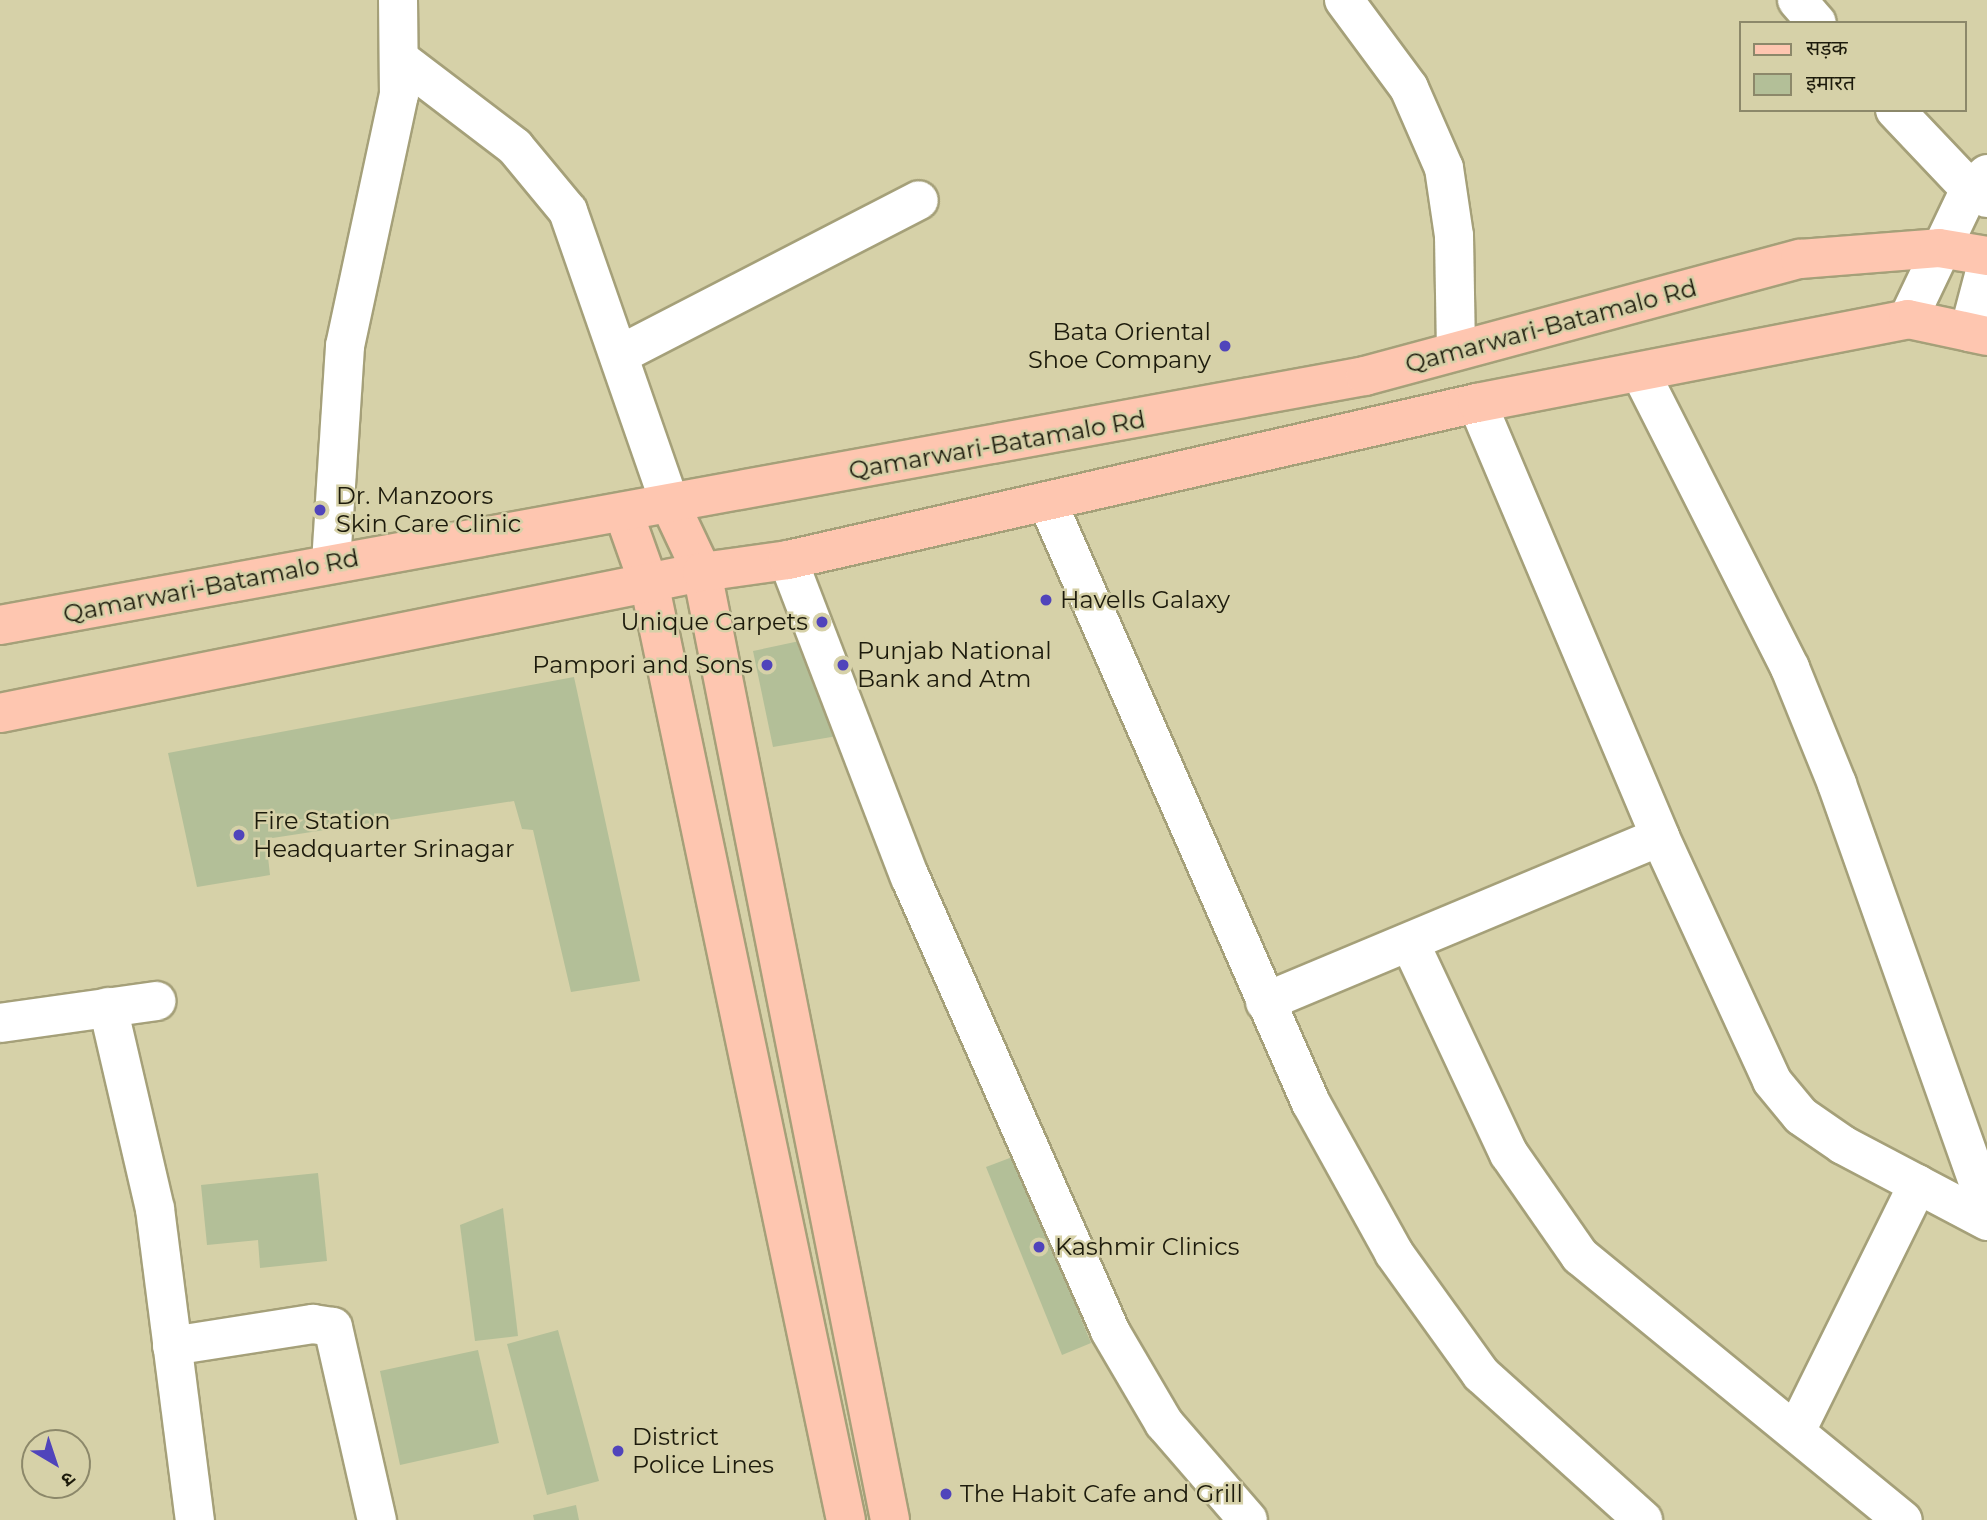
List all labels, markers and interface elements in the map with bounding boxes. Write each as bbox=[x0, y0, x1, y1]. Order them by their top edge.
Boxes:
legend bbox=[1738, 21, 1966, 112]
text: सड़क bbox=[1806, 35, 1848, 60]
text: इमारत bbox=[1806, 70, 1855, 95]
street label: Qamarwari-Batamalo Rd bbox=[1402, 273, 1700, 379]
place label: Bata Oriental Shoe Company bbox=[1028, 318, 1211, 374]
marker: Bata Oriental Shoe Company bbox=[1217, 338, 1233, 354]
street label: Qamarwari-Batamalo Rd bbox=[847, 405, 1147, 485]
place label: Dr. Manzoors Skin Care Clinic bbox=[336, 482, 521, 538]
marker: Dr. Manzoors Skin Care Clinic bbox=[310, 500, 330, 520]
street label: Qamarwari-Batamalo Rd bbox=[61, 543, 361, 629]
place label: Havells Galaxy bbox=[1060, 586, 1230, 614]
marker: Havells Galaxy bbox=[1038, 592, 1054, 608]
place label: Unique Carpets bbox=[620, 608, 808, 636]
marker: Unique Carpets bbox=[814, 614, 830, 630]
place label: Punjab National Bank and Atm bbox=[857, 637, 1052, 693]
place label: Pampori and Sons bbox=[532, 651, 753, 679]
marker: Pampori and Sons bbox=[759, 657, 775, 673]
marker: Punjab National Bank and Atm bbox=[835, 657, 851, 673]
place label: Fire Station Headquarter Srinagar bbox=[253, 807, 515, 863]
marker: Fire Station Headquarter Srinagar bbox=[231, 827, 247, 843]
place label: Kashmir Clinics bbox=[1055, 1233, 1239, 1261]
marker: Kashmir Clinics bbox=[1029, 1237, 1049, 1257]
place label: District Police Lines bbox=[632, 1423, 774, 1479]
north arrow bbox=[21, 1429, 91, 1499]
marker: District Police Lines bbox=[610, 1443, 626, 1459]
text: उ bbox=[57, 1467, 80, 1492]
place label: The Habit Cafe and Grill bbox=[960, 1480, 1243, 1508]
marker: The Habit Cafe and Grill bbox=[938, 1486, 954, 1502]

